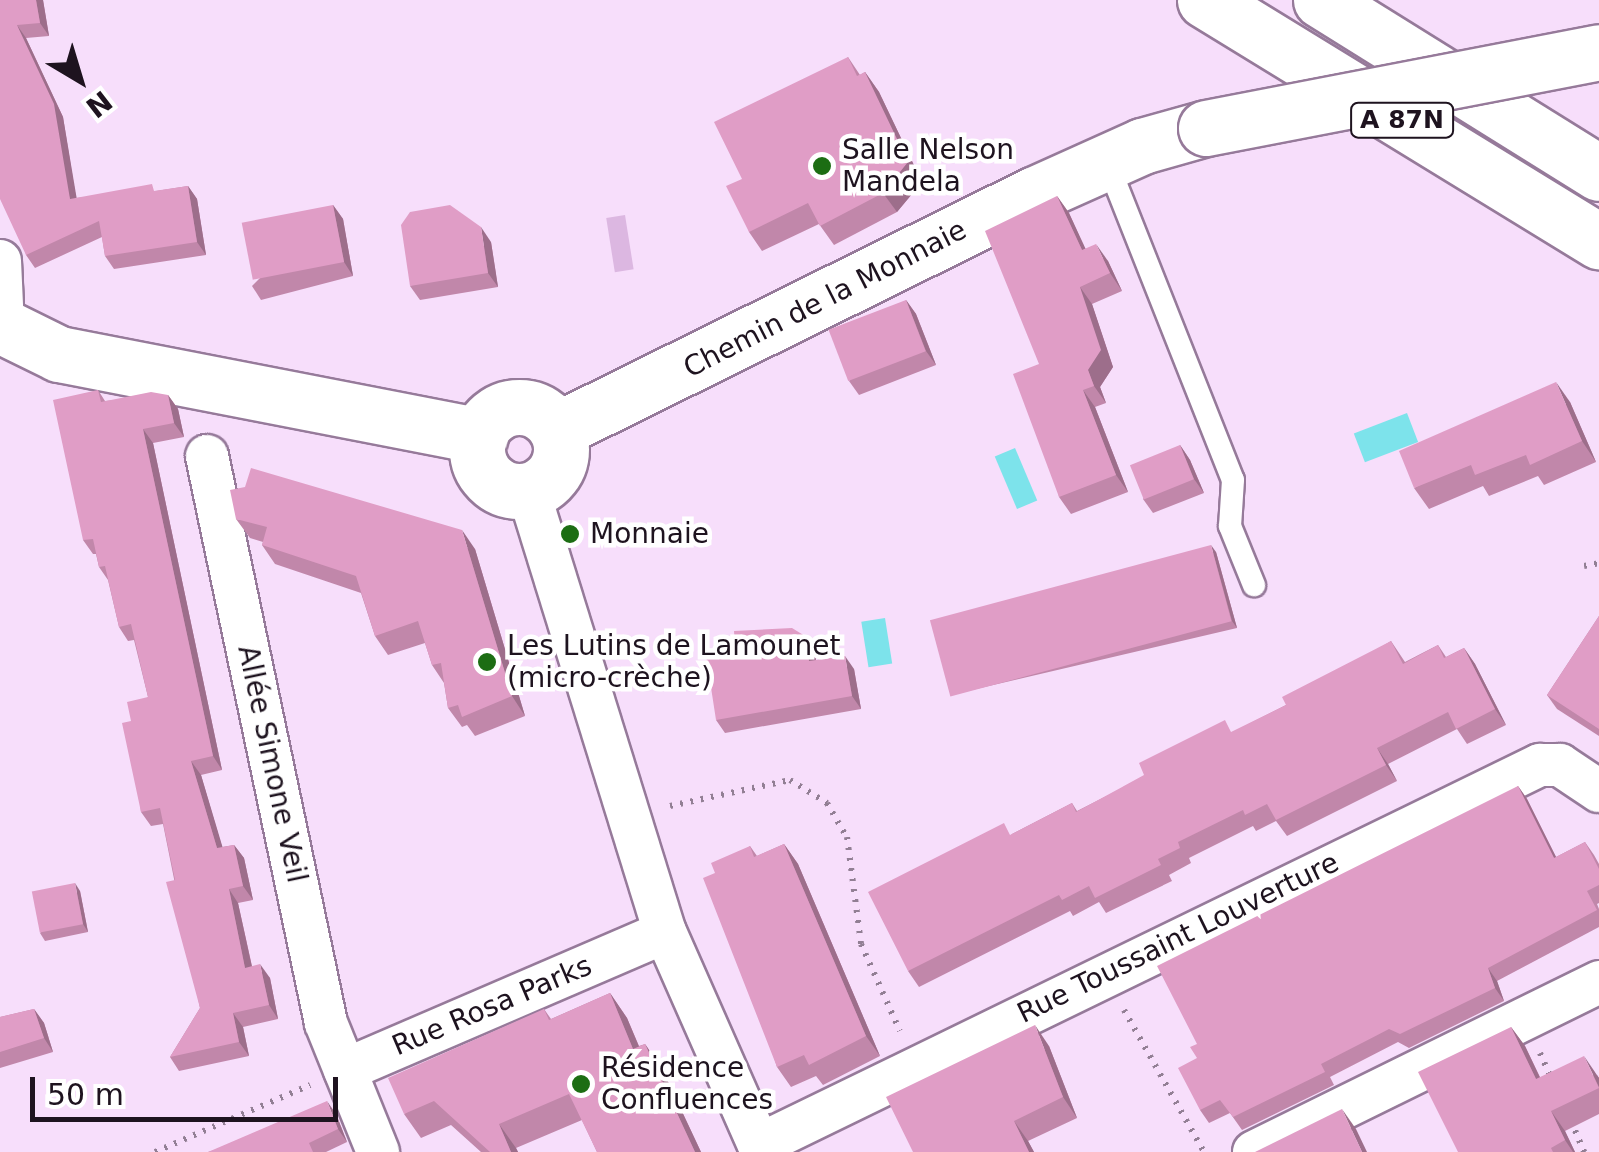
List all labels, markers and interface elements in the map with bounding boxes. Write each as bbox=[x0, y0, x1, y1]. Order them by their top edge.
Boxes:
north arrow bbox=[30, 30, 130, 130]
text: N bbox=[79, 84, 118, 124]
road number: A 87N bbox=[1350, 100, 1454, 140]
place label: Salle Nelson Mandela bbox=[842, 133, 1014, 199]
marker: Salle Nelson Mandela bbox=[811, 155, 833, 177]
street label: Chemin de la Monnaie bbox=[678, 213, 972, 385]
place label: Monnaie bbox=[590, 517, 709, 551]
marker: Monnaie bbox=[559, 523, 581, 545]
place label: Les Lutins de Lamounet (micro-crèche) bbox=[507, 629, 840, 695]
street label: Allée Simone Veil bbox=[230, 642, 314, 886]
marker: Les Lutins de Lamounet (micro-crèche) bbox=[476, 651, 498, 673]
street label: Rue Toussaint Louverture bbox=[1012, 845, 1344, 1031]
street label: Rue Rosa Parks bbox=[387, 949, 597, 1063]
place label: Résidence Confluences bbox=[601, 1051, 773, 1117]
scale bar bbox=[35, 1057, 342, 1119]
marker: Résidence Confluences bbox=[570, 1073, 592, 1095]
text: 50 m bbox=[47, 1077, 124, 1112]

